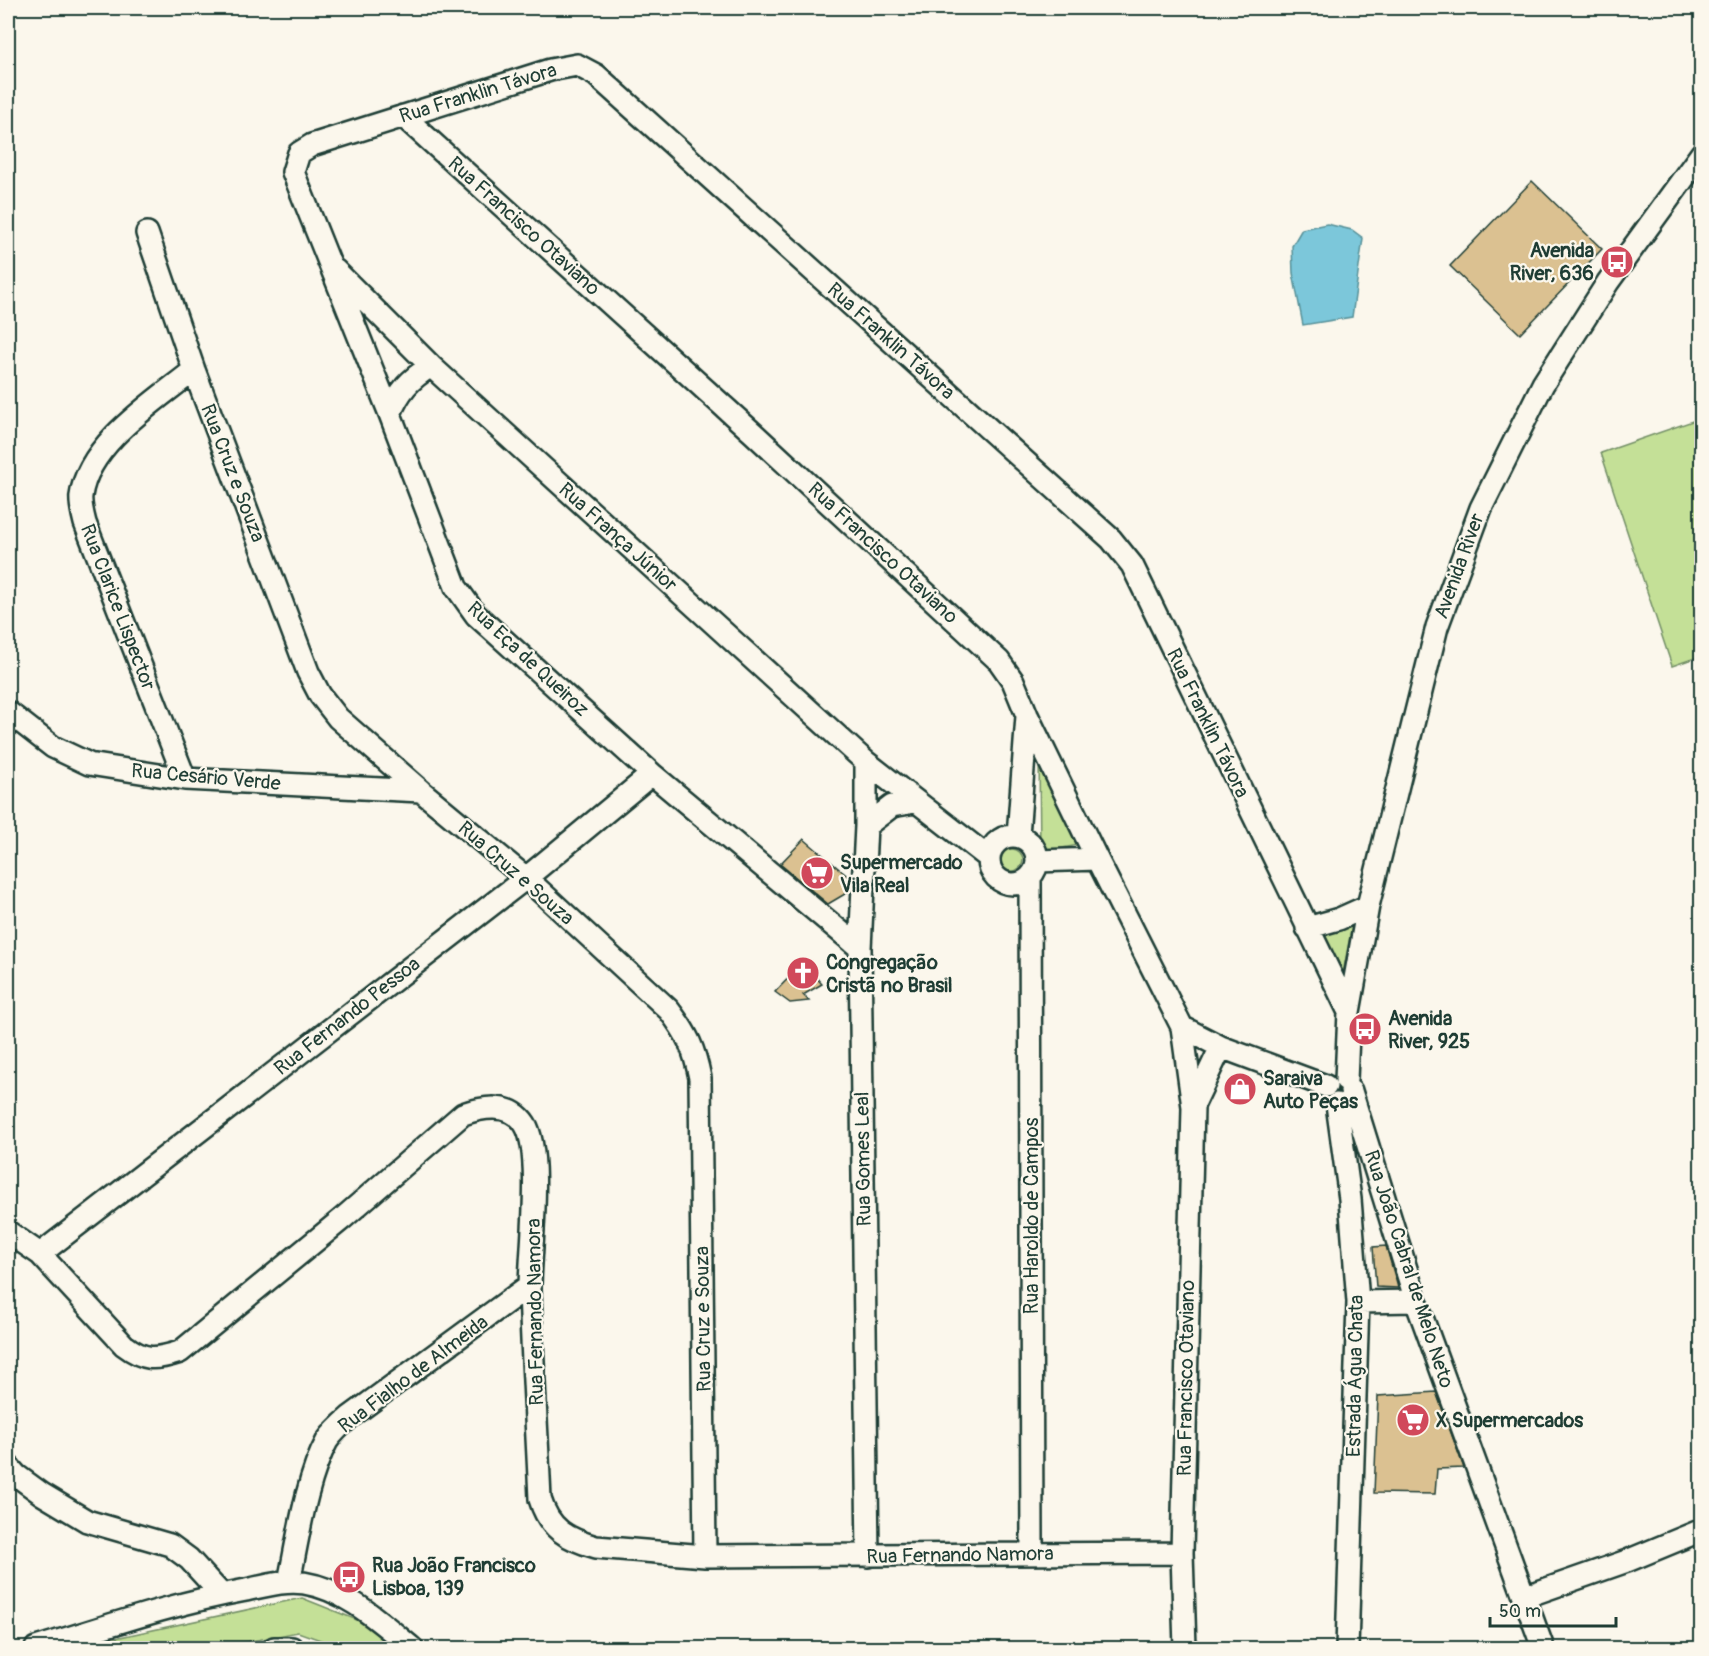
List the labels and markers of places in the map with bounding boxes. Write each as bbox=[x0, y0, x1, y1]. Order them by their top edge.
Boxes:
place label: Avenida River, 636 bbox=[1510, 238, 1594, 286]
bus stop icon: Avenida River, 636 bbox=[1599, 244, 1635, 280]
place label: Supermercado Vila Real bbox=[840, 850, 963, 898]
supermarket icon: Supermercado Vila Real bbox=[799, 855, 835, 891]
place label: Congregação Cristã no Brasil bbox=[826, 950, 953, 998]
church icon: Congregação Cristã no Brasil bbox=[785, 955, 821, 991]
place label: Avenida River, 925 bbox=[1388, 1006, 1470, 1054]
bus stop icon: Avenida River, 925 bbox=[1347, 1011, 1383, 1047]
place label: Saraiva Auto Peças bbox=[1263, 1066, 1358, 1114]
shop icon: Saraiva Auto Peças bbox=[1222, 1071, 1258, 1107]
supermarket icon: X Supermercados bbox=[1395, 1402, 1431, 1438]
place label: X Supermercados bbox=[1436, 1408, 1583, 1433]
place label: Rua João Francisco Lisboa, 139 bbox=[372, 1553, 536, 1601]
bus stop icon: Rua João Francisco Lisboa, 139 bbox=[331, 1559, 367, 1595]

